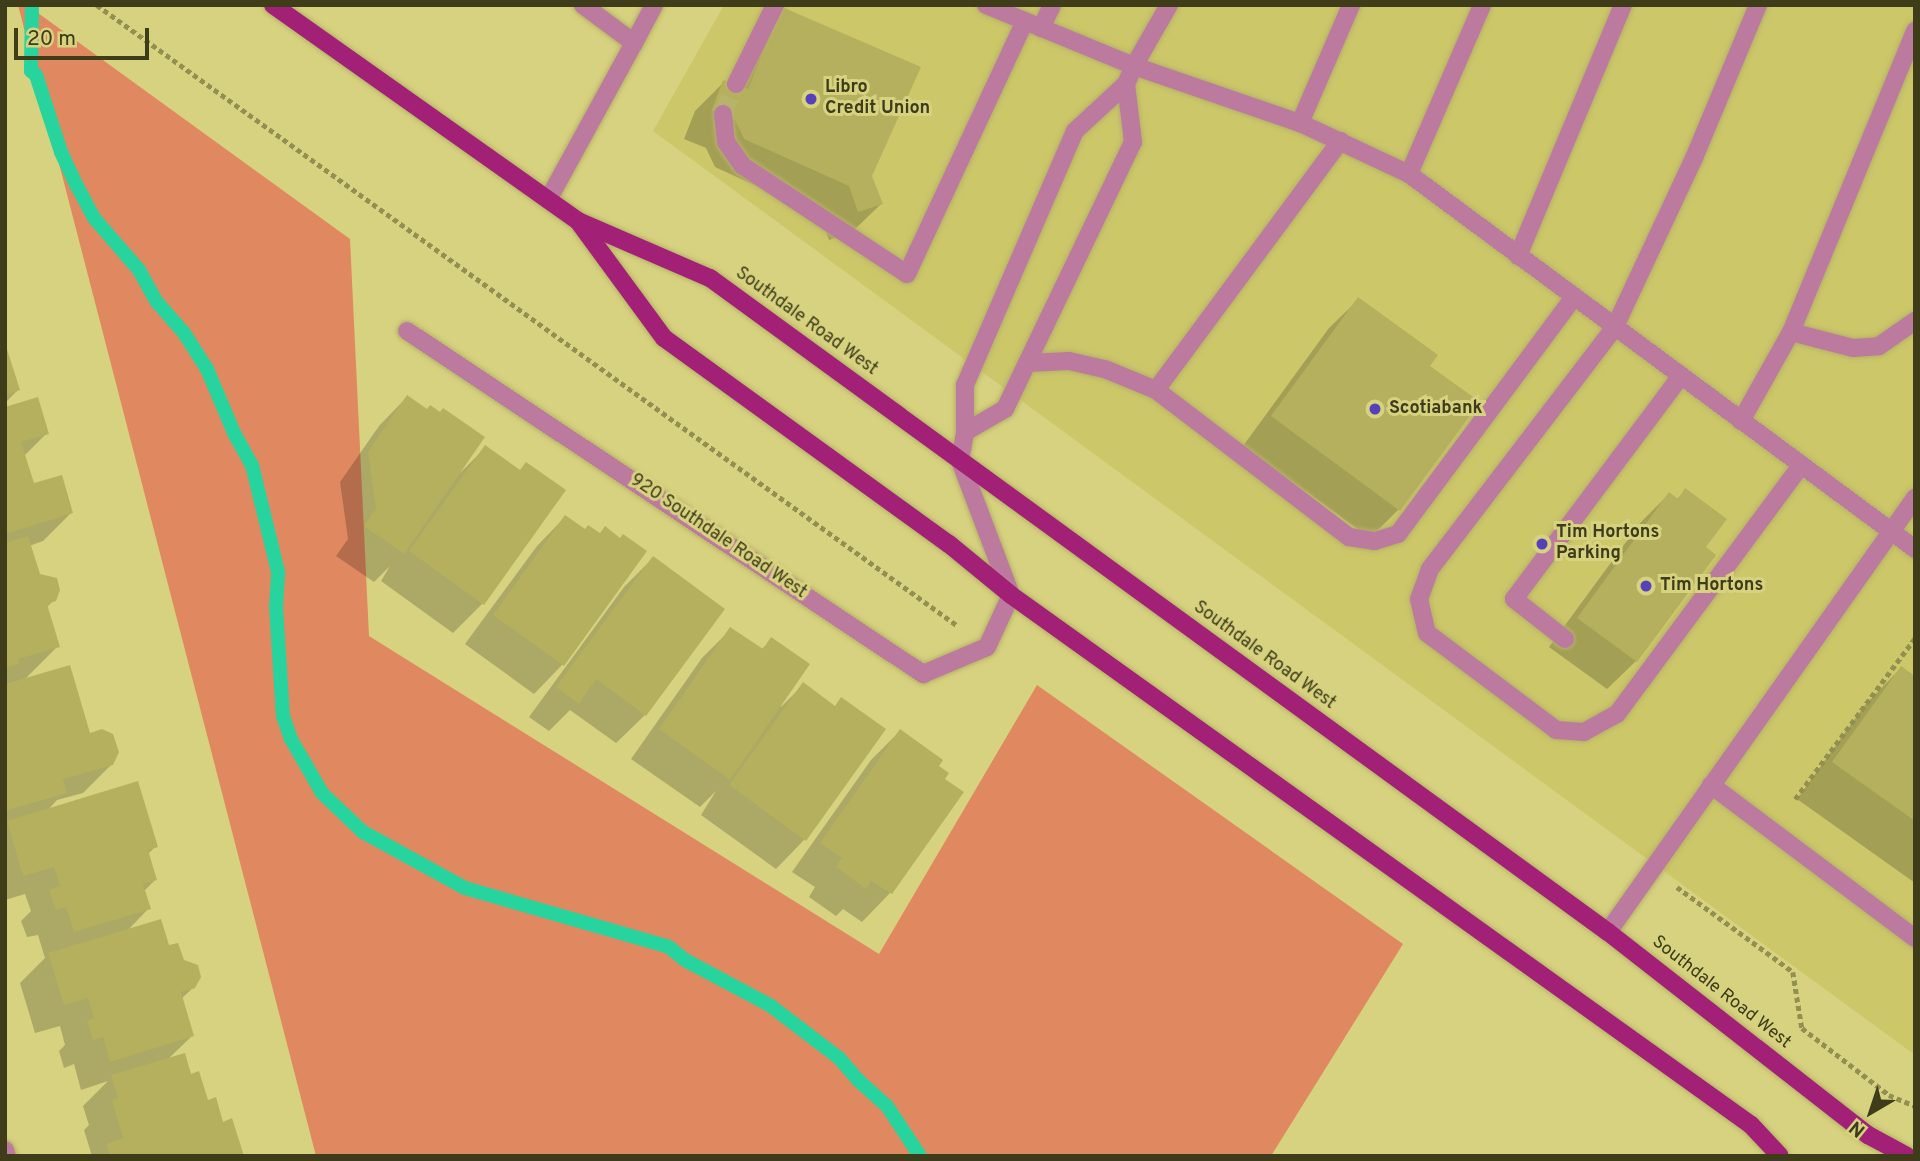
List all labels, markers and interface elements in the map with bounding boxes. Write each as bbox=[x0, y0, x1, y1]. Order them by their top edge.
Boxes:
scale bar bbox=[18, 14, 152, 58]
text: 20 m bbox=[27, 26, 76, 53]
place label: Libro Credit Union bbox=[825, 78, 930, 120]
marker: Libro Credit Union bbox=[803, 91, 819, 107]
street label: Southdale Road West bbox=[731, 263, 881, 381]
place label: Scotiabank bbox=[1389, 398, 1483, 420]
marker: Scotiabank bbox=[1367, 401, 1383, 417]
street label: 920 Southdale Road West bbox=[626, 470, 810, 604]
place label: Tim Hortons Parking bbox=[1556, 523, 1659, 566]
marker: Tim Hortons Parking bbox=[1534, 536, 1550, 552]
place label: Tim Hortons bbox=[1660, 575, 1763, 597]
marker: Tim Hortons bbox=[1638, 578, 1654, 594]
street label: Southdale Road West bbox=[1189, 597, 1339, 715]
street label: Southdale Road West bbox=[1647, 932, 1795, 1054]
north arrow bbox=[1836, 1077, 1906, 1147]
text: N bbox=[1845, 1115, 1871, 1142]

